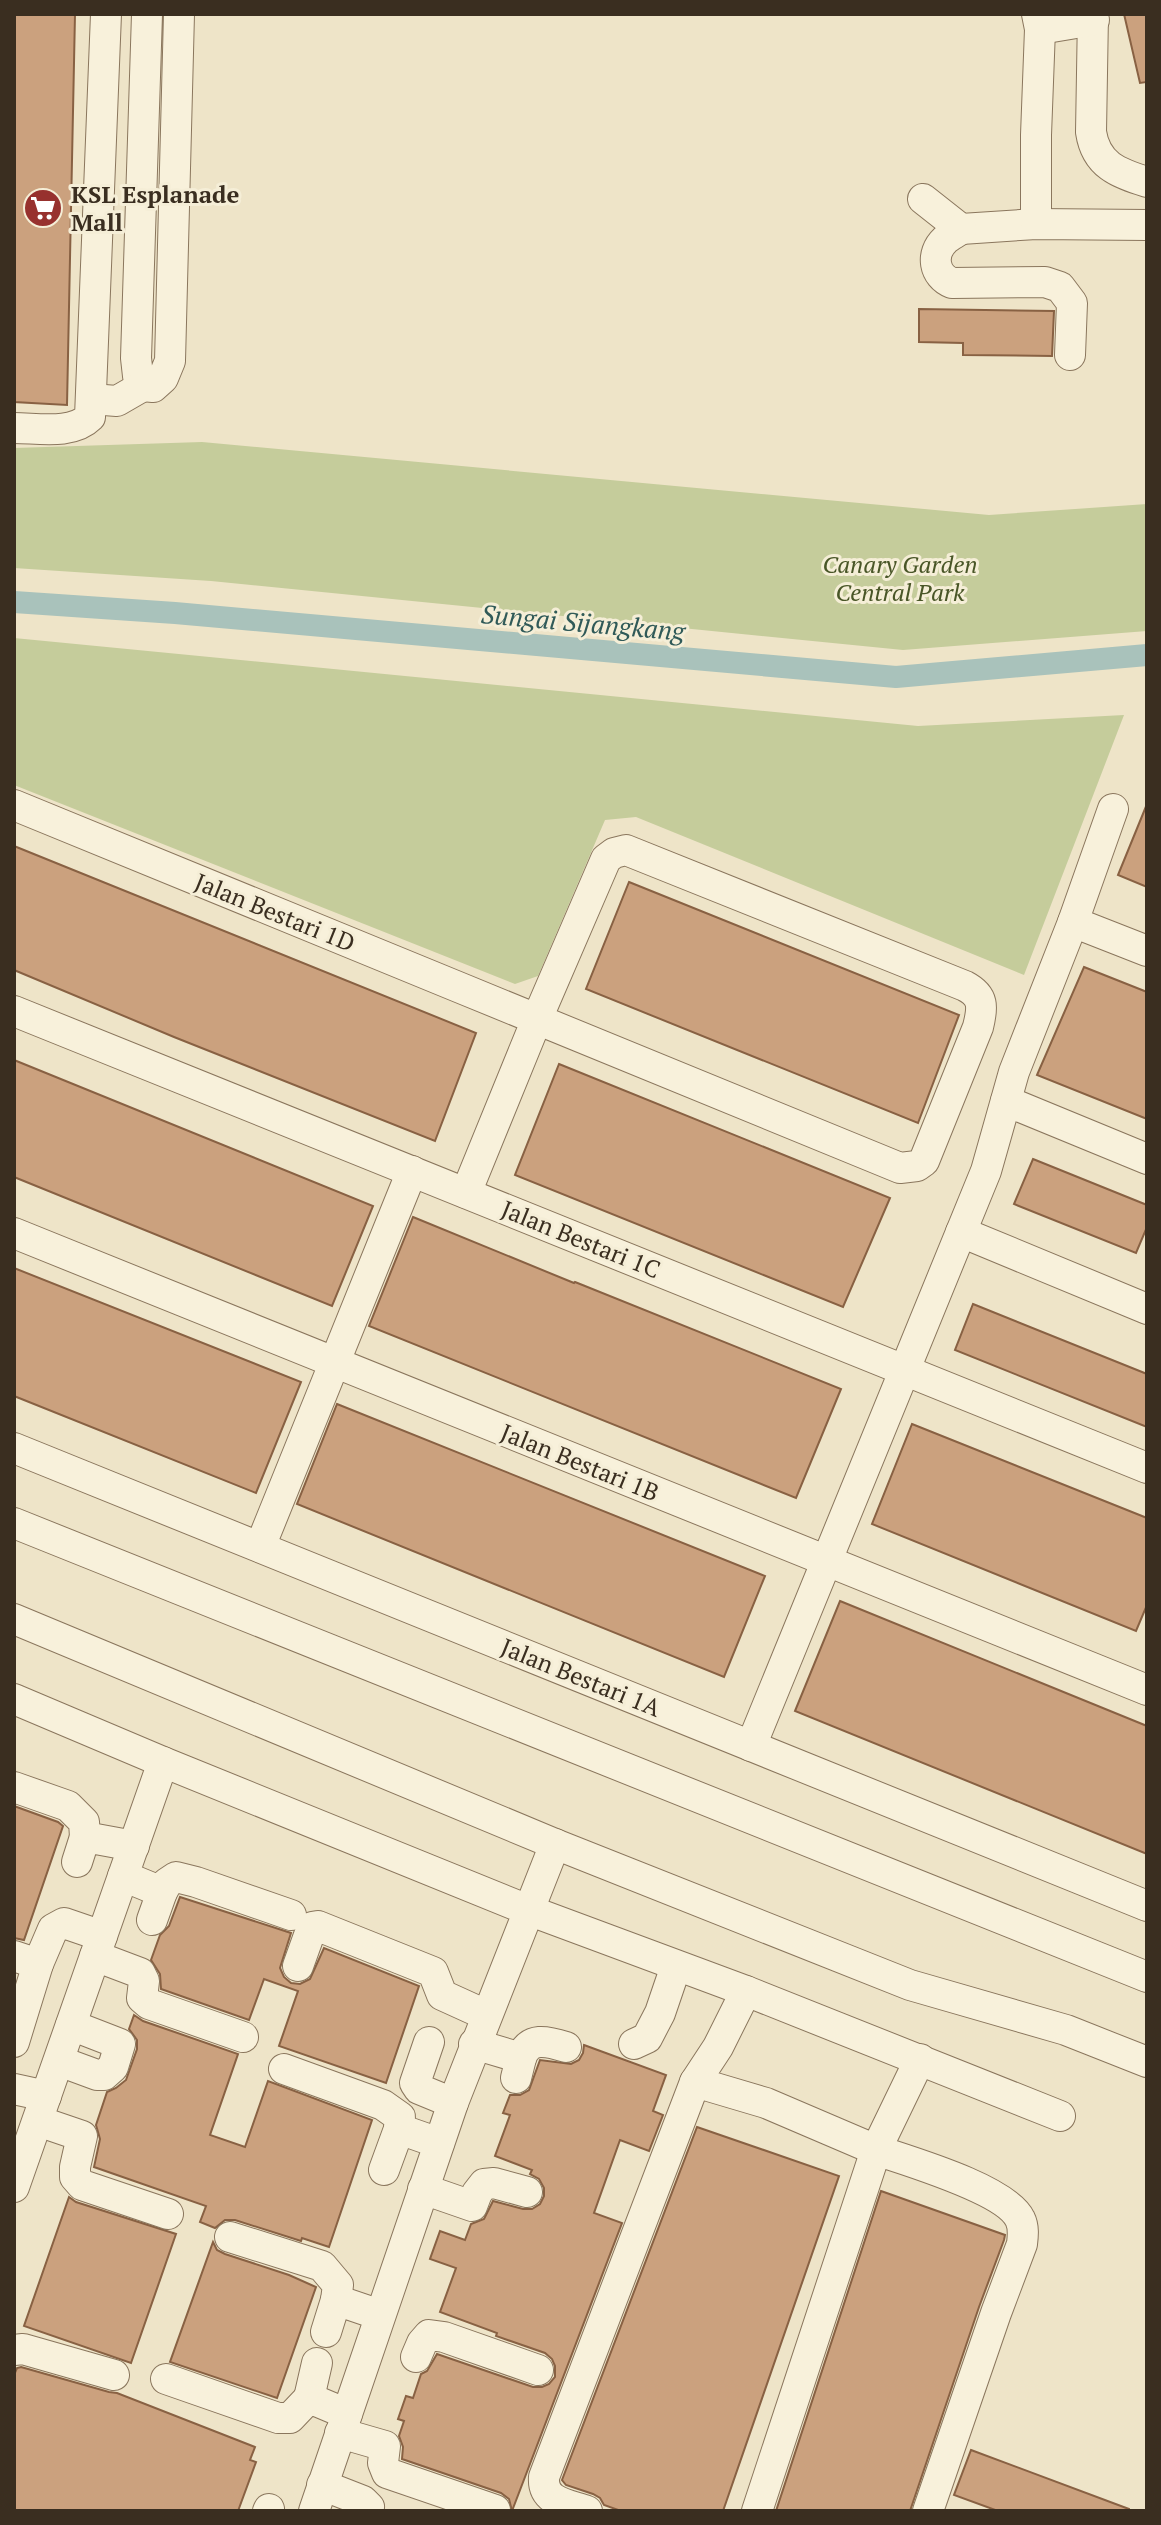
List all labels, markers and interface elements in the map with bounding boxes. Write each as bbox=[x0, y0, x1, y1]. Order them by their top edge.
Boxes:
place label: KSL Esplanade Mall bbox=[71, 178, 239, 238]
supermarket icon: KSL Esplanade Mall bbox=[22, 187, 64, 229]
park label: Canary Garden Central Park bbox=[822, 548, 978, 608]
water label: Sungai Sijangkang bbox=[480, 596, 688, 648]
street label: Jalan Bestari 1D bbox=[190, 865, 360, 959]
street label: Jalan Bestari 1C bbox=[497, 1193, 665, 1285]
street label: Jalan Bestari 1B bbox=[496, 1416, 664, 1508]
street label: Jalan Bestari 1A bbox=[496, 1630, 666, 1724]

